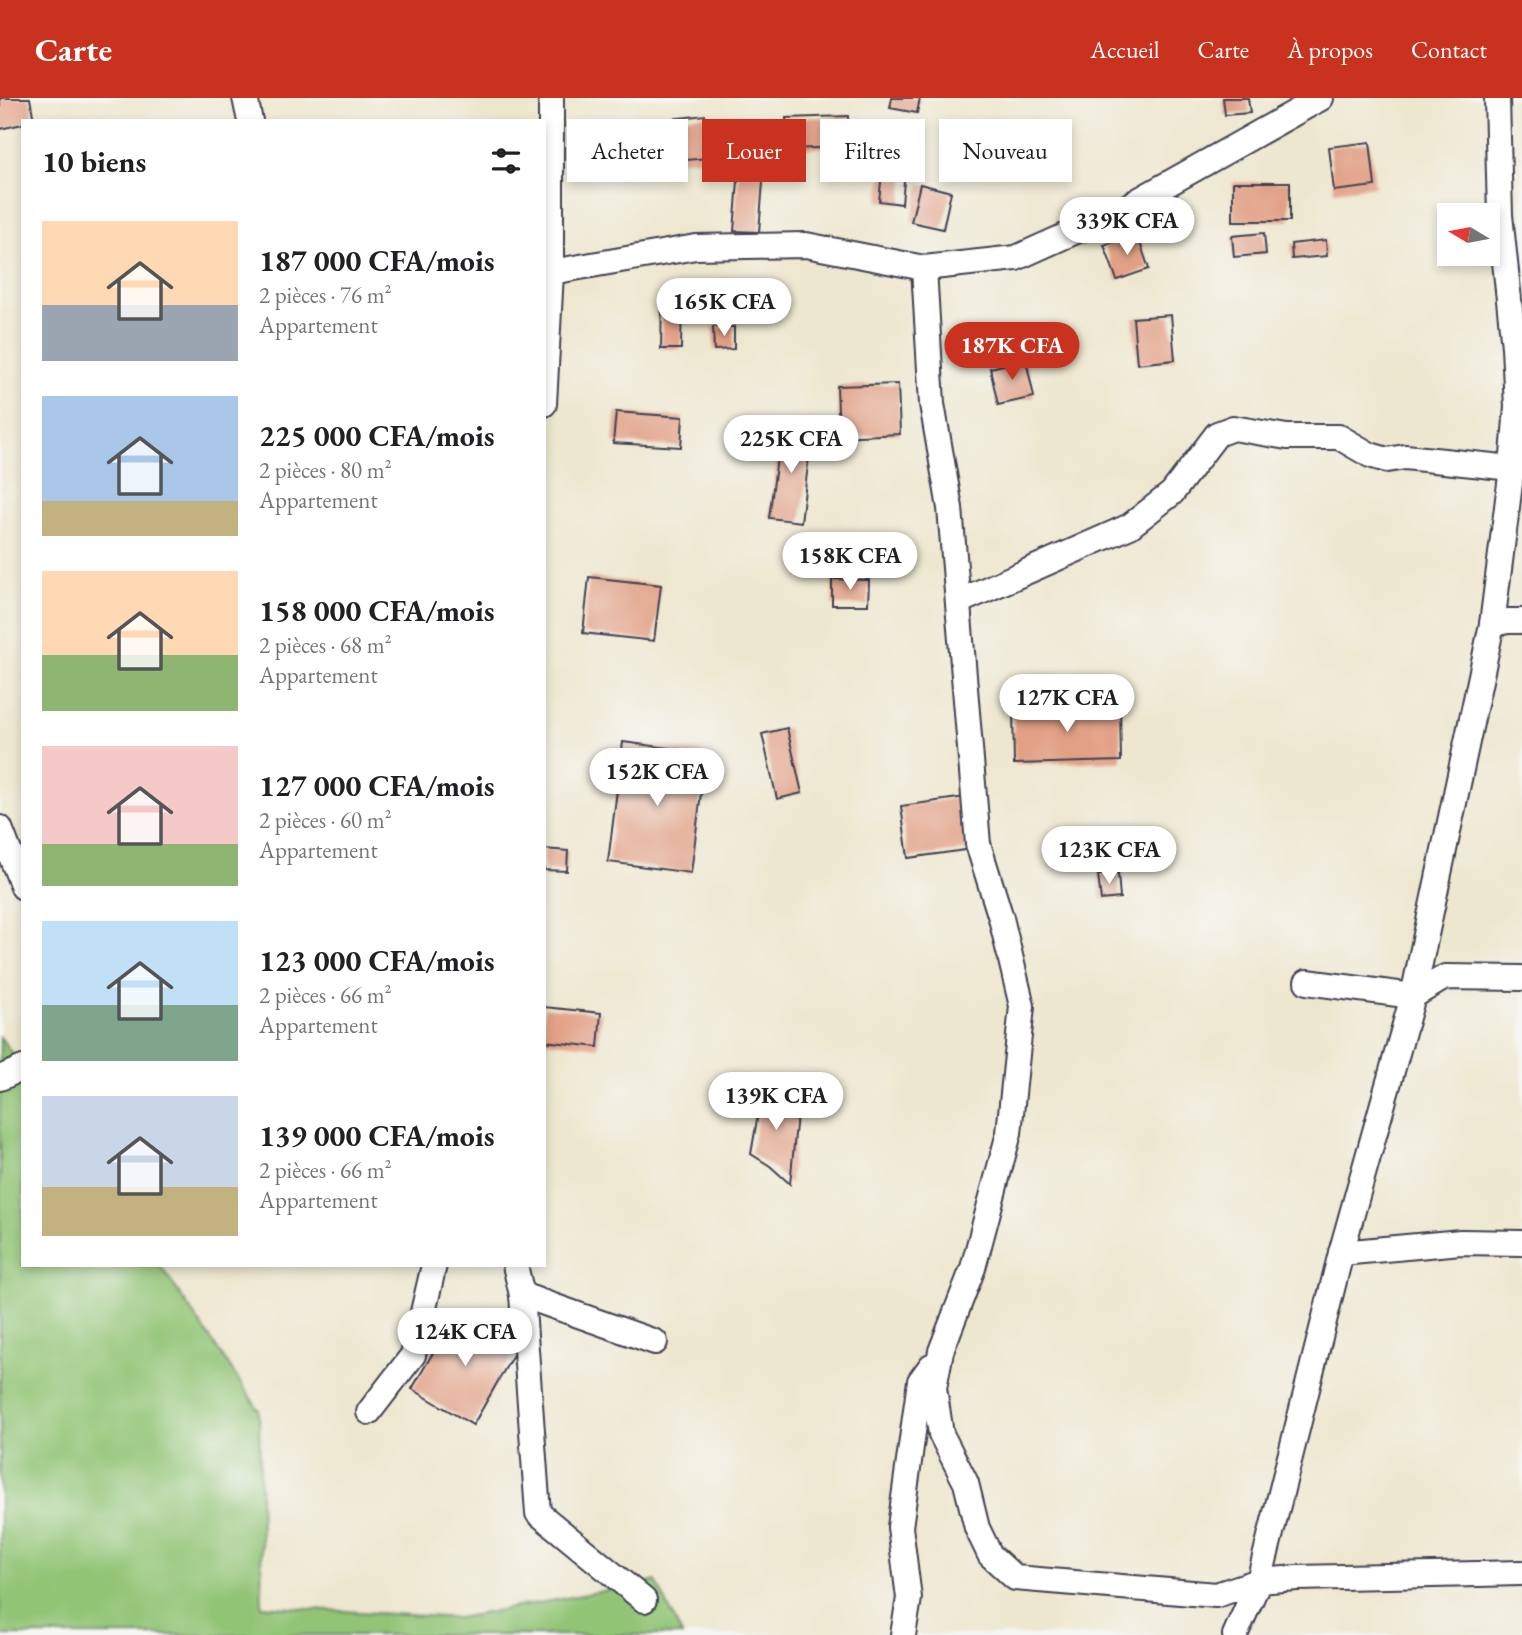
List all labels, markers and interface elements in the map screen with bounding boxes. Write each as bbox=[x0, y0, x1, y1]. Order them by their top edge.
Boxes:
text: Carte bbox=[35, 28, 112, 71]
text: Accueil bbox=[1090, 34, 1160, 65]
text: Carte bbox=[1198, 34, 1249, 65]
text: À propos bbox=[1287, 34, 1373, 65]
text: Contact bbox=[1411, 34, 1487, 65]
chip: Acheter bbox=[567, 119, 688, 182]
chip: Louer bbox=[702, 119, 806, 182]
chip: Filtres bbox=[820, 119, 925, 182]
chip: Nouveau bbox=[939, 119, 1072, 182]
text: 10 biens bbox=[42, 142, 146, 181]
icon: filters bbox=[487, 142, 525, 180]
pin: 339K CFA bbox=[1055, 198, 1199, 257]
north arrow bbox=[1437, 203, 1500, 266]
map controls bbox=[1437, 203, 1500, 266]
text: 339K CFA bbox=[1075, 205, 1179, 235]
text: 187 000 CFA/mois bbox=[259, 241, 495, 280]
icon: home bbox=[98, 249, 182, 333]
pin: 165K CFA bbox=[652, 278, 796, 338]
text: 2 pièces · 76 m² bbox=[259, 280, 392, 310]
text: 165K CFA bbox=[672, 286, 776, 316]
text: Appartement bbox=[259, 310, 378, 340]
pin: 187K CFA bbox=[940, 322, 1084, 382]
text: 187K CFA bbox=[960, 330, 1064, 360]
text: 225 000 CFA/mois bbox=[259, 416, 495, 455]
pin: 225K CFA bbox=[719, 416, 863, 475]
text: 225K CFA bbox=[739, 423, 843, 453]
icon: home bbox=[98, 424, 182, 508]
text: 2 pièces · 80 m² bbox=[259, 455, 392, 485]
text: Appartement bbox=[259, 485, 378, 515]
pin: 158K CFA bbox=[778, 532, 922, 592]
text: 158K CFA bbox=[798, 540, 902, 570]
text: 158 000 CFA/mois bbox=[259, 591, 495, 630]
icon: home bbox=[98, 599, 182, 683]
text: 2 pièces · 68 m² bbox=[259, 630, 392, 660]
text: Appartement bbox=[259, 660, 378, 690]
pin: 127K CFA bbox=[995, 674, 1139, 734]
text: 127K CFA bbox=[1015, 682, 1119, 712]
pin: 152K CFA bbox=[585, 748, 729, 808]
text: 152K CFA bbox=[605, 756, 709, 786]
text: 127 000 CFA/mois bbox=[259, 766, 495, 805]
icon: home bbox=[98, 774, 182, 858]
text: 2 pièces · 60 m² bbox=[259, 805, 392, 835]
pin: 123K CFA bbox=[1037, 826, 1181, 886]
text: 123K CFA bbox=[1057, 834, 1161, 864]
text: Appartement bbox=[259, 835, 378, 865]
text: 123 000 CFA/mois bbox=[259, 941, 495, 980]
icon: home bbox=[98, 949, 182, 1033]
text: 2 pièces · 66 m² bbox=[259, 980, 392, 1010]
text: Appartement bbox=[259, 1010, 378, 1040]
pin: 139K CFA bbox=[704, 1072, 848, 1132]
text: 139K CFA bbox=[724, 1080, 828, 1110]
text: 139 000 CFA/mois bbox=[259, 1116, 495, 1155]
icon: home bbox=[98, 1124, 182, 1208]
text: 2 pièces · 66 m² bbox=[259, 1155, 392, 1185]
text: Appartement bbox=[259, 1185, 378, 1215]
pin: 124K CFA bbox=[393, 1308, 537, 1368]
text: 124K CFA bbox=[413, 1316, 517, 1346]

